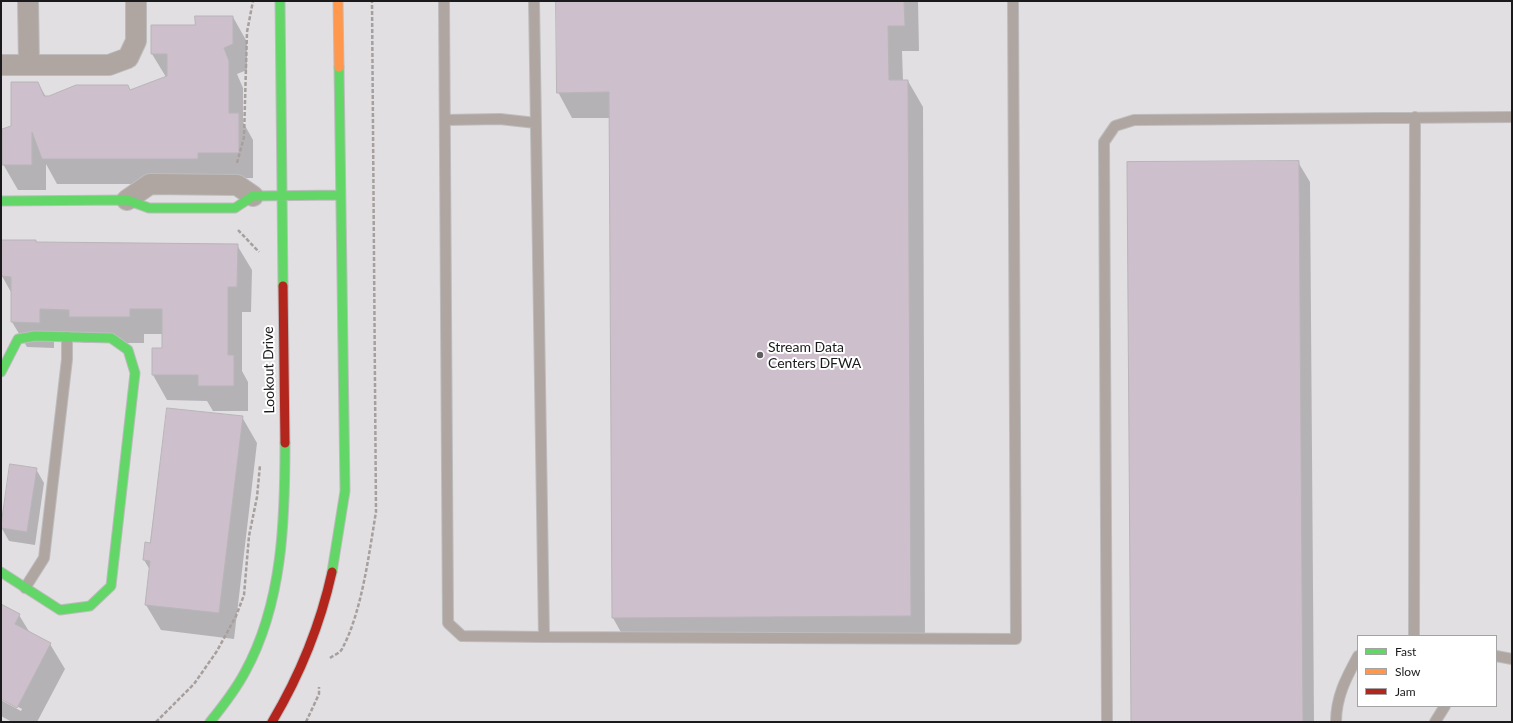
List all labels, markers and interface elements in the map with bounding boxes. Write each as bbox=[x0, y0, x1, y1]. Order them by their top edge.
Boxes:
street label: Lookout Drive bbox=[260, 326, 278, 414]
place label: Stream Data Centers DFWA bbox=[768, 339, 861, 372]
marker: Stream Data Centers DFWA bbox=[755, 350, 765, 360]
legend bbox=[1357, 635, 1497, 707]
text: Fast bbox=[1395, 644, 1416, 659]
text: Slow bbox=[1395, 664, 1420, 679]
text: Jam bbox=[1395, 684, 1416, 699]

